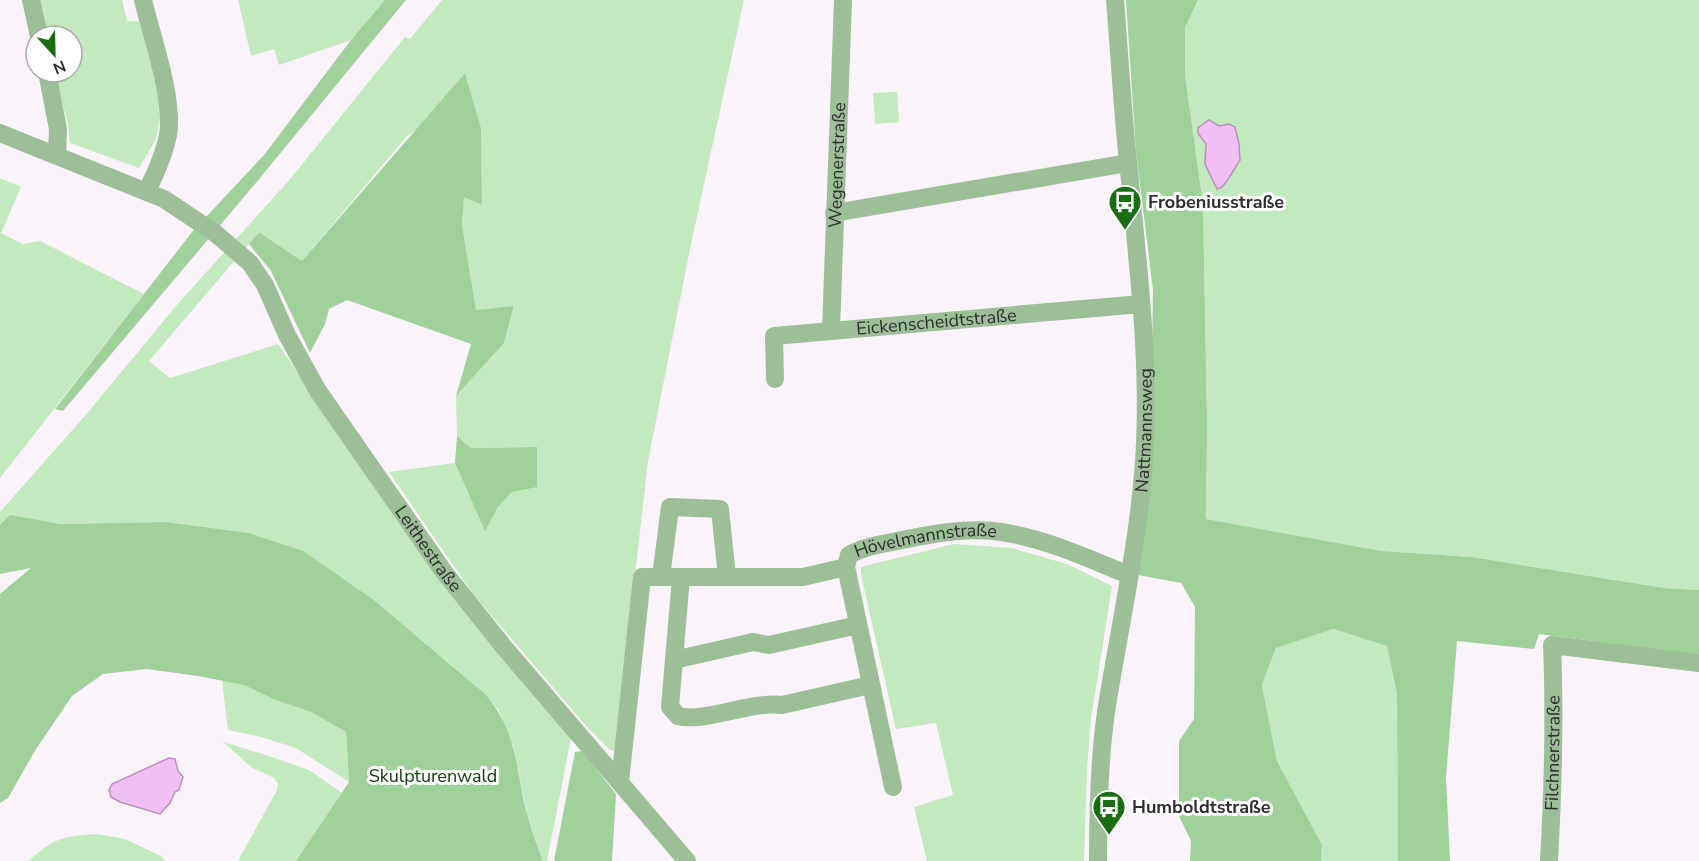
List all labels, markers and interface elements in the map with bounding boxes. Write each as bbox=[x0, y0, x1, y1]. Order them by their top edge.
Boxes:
north arrow bbox=[24, 24, 84, 84]
text: N bbox=[50, 55, 69, 79]
street label: Wegenerstraße bbox=[823, 102, 851, 229]
bus stop icon: Frobeniusstraße bbox=[1107, 184, 1143, 231]
place label: Frobeniusstraße bbox=[1148, 190, 1284, 214]
street label: Eickenscheidtstraße bbox=[855, 303, 1018, 341]
street label: Nattmannsweg bbox=[1129, 368, 1158, 494]
street label: Leithestraße bbox=[389, 501, 467, 597]
street label: Hövelmannstraße bbox=[851, 518, 998, 563]
street label: Filchnerstraße bbox=[1539, 695, 1565, 811]
park label: Skulpturenwald bbox=[369, 764, 497, 788]
bus stop icon: Humboldtstraße bbox=[1091, 789, 1127, 836]
place label: Humboldtstraße bbox=[1132, 795, 1271, 819]

